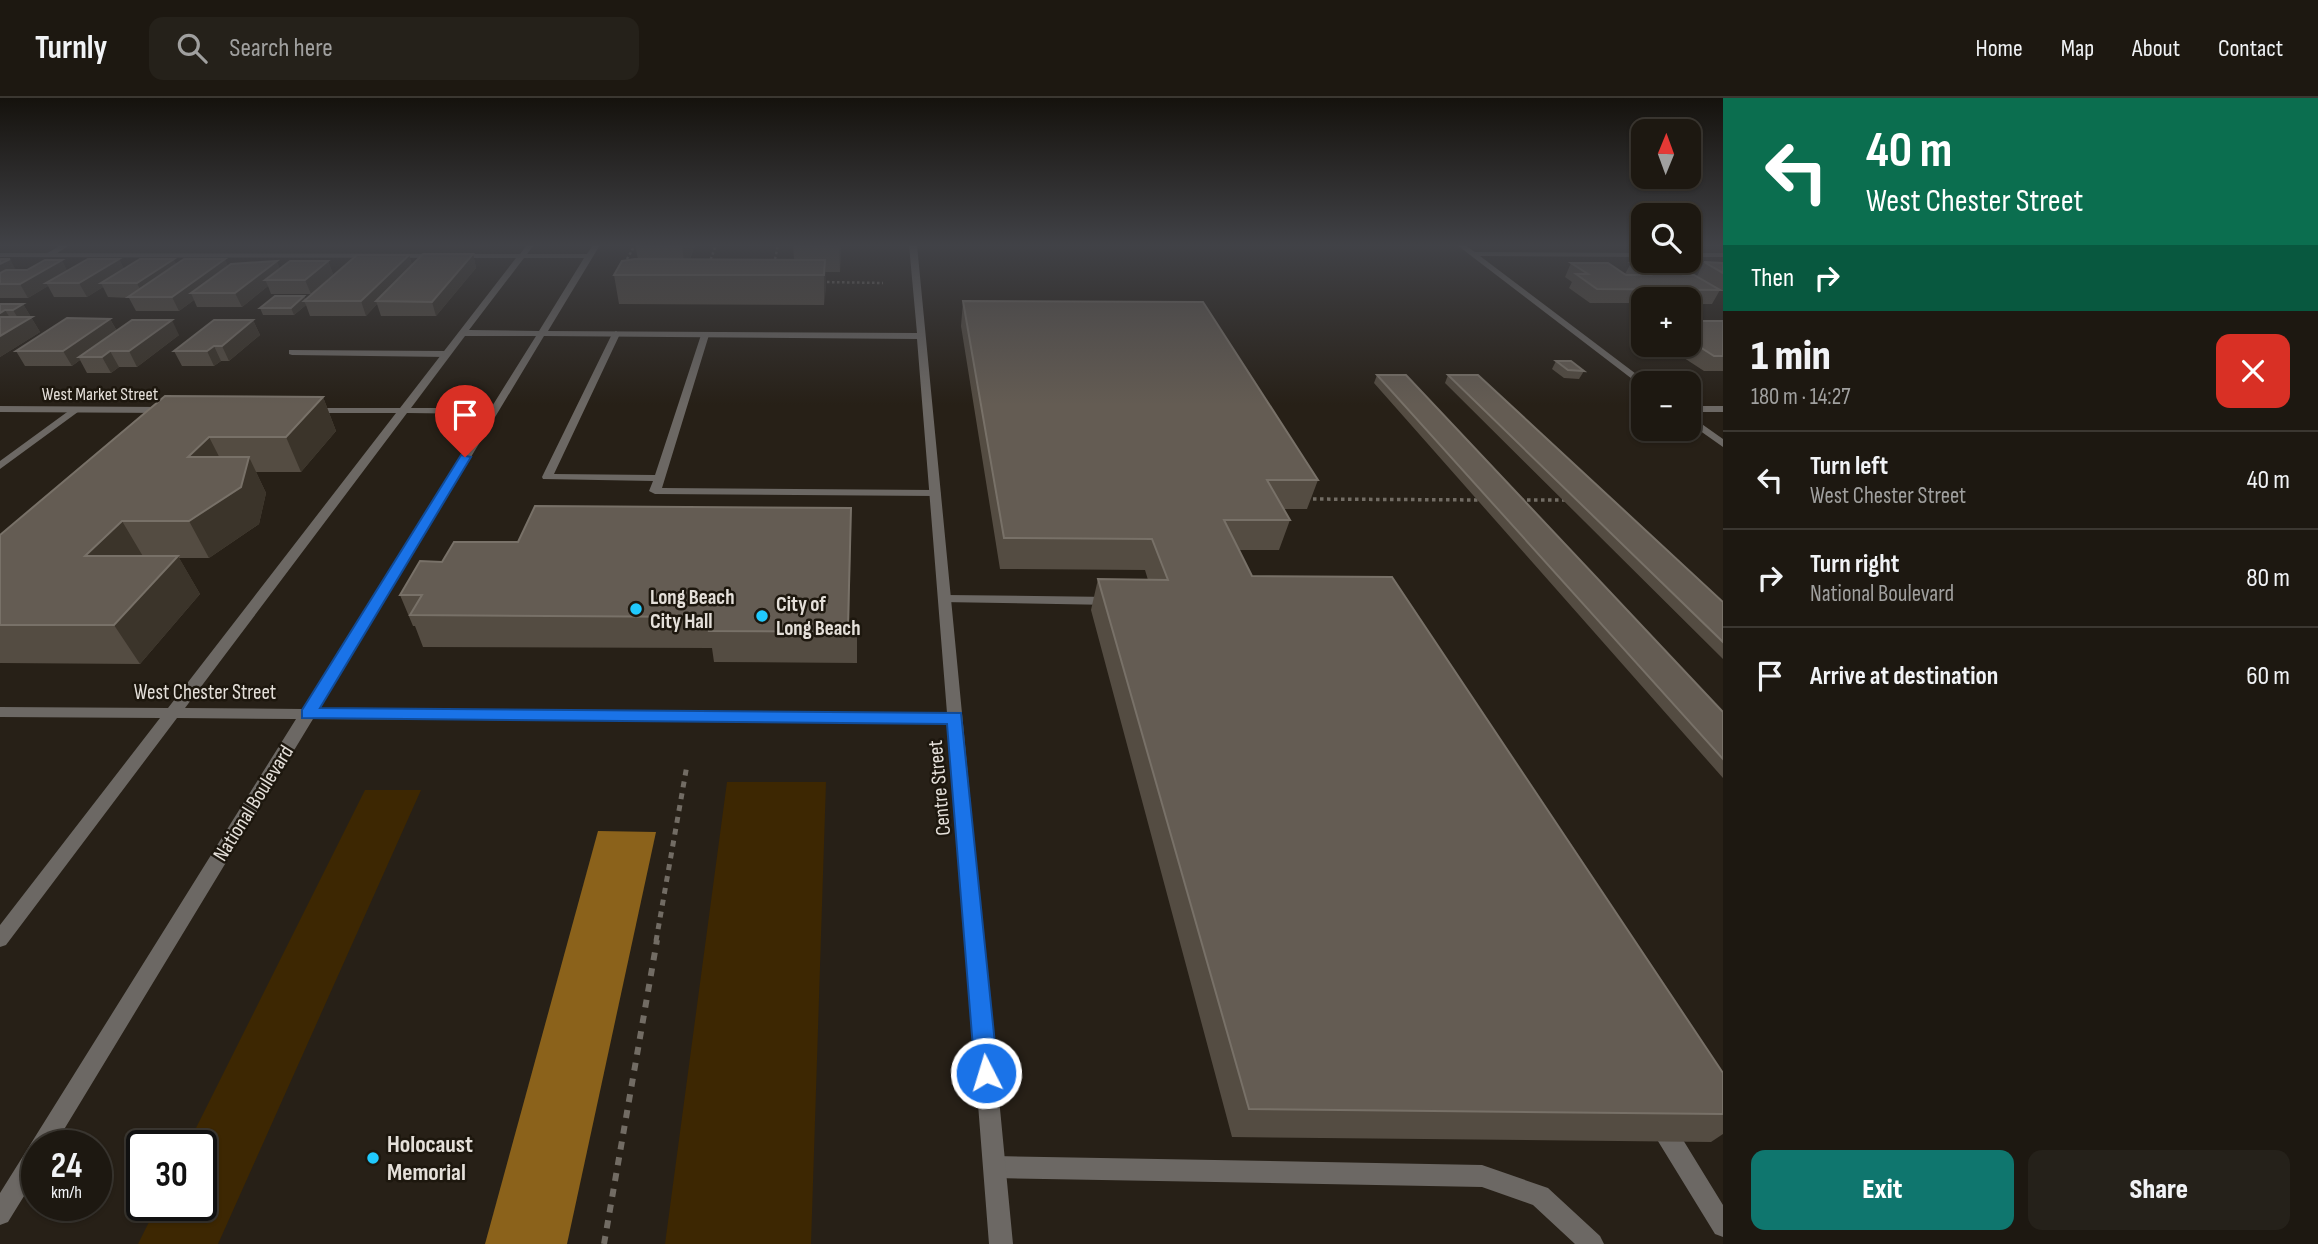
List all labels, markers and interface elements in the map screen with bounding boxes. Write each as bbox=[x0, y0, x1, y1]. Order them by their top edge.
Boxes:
search box bbox=[149, 17, 639, 80]
text: Turnly bbox=[35, 28, 107, 68]
icon: search bbox=[173, 29, 211, 67]
text: Search here bbox=[229, 33, 333, 64]
text: Home bbox=[1975, 34, 2023, 63]
text: Map bbox=[2061, 34, 2094, 63]
text: About bbox=[2132, 34, 2180, 63]
text: Contact bbox=[2218, 34, 2283, 63]
north arrow bbox=[1631, 119, 1701, 189]
map controls bbox=[1631, 119, 1701, 441]
text: 40 m bbox=[1866, 122, 1952, 181]
icon: left bbox=[1751, 126, 1842, 217]
text: West Chester Street bbox=[1866, 182, 2083, 221]
button: search bbox=[1631, 203, 1701, 273]
icon: right bbox=[1808, 259, 1846, 297]
text: Then bbox=[1751, 263, 1794, 294]
button: + bbox=[1631, 287, 1701, 357]
text: 1 min bbox=[1751, 331, 1831, 382]
button: close bbox=[2216, 334, 2290, 408]
button: − bbox=[1631, 371, 1701, 441]
text: 180 m · 14:27 bbox=[1751, 383, 1850, 411]
street label: West Market Street bbox=[42, 384, 159, 405]
pin bbox=[435, 385, 495, 457]
icon: arrive bbox=[446, 396, 484, 434]
text: Turn left bbox=[1810, 451, 1888, 482]
icon: left bbox=[1751, 461, 1789, 499]
text: 40 m bbox=[2247, 465, 2290, 496]
text: West Chester Street bbox=[1810, 482, 1966, 510]
text: Turn right bbox=[1810, 549, 1899, 580]
icon: right bbox=[1751, 559, 1789, 597]
text: 80 m bbox=[2246, 563, 2290, 594]
text: National Boulevard bbox=[1810, 580, 1954, 608]
place label: Long Beach City Hall bbox=[650, 585, 735, 634]
place label: City of Long Beach bbox=[776, 592, 861, 641]
marker: Long Beach City Hall bbox=[628, 601, 644, 617]
marker: City of Long Beach bbox=[754, 608, 770, 624]
icon: arrive bbox=[1751, 657, 1789, 695]
text: Arrive at destination bbox=[1810, 661, 1998, 692]
text: 60 m bbox=[2246, 661, 2290, 692]
street label: West Chester Street bbox=[134, 680, 276, 705]
street label: Centre Street bbox=[923, 739, 956, 837]
street label: National Boulevard bbox=[208, 741, 299, 866]
position arrow bbox=[949, 1036, 1023, 1110]
speed limit sign: 30 bbox=[126, 1130, 217, 1221]
place label: Holocaust Memorial bbox=[387, 1130, 473, 1187]
text: 24 bbox=[51, 1145, 82, 1188]
marker: Holocaust Memorial bbox=[365, 1150, 381, 1166]
button: Exit bbox=[1751, 1150, 2014, 1230]
button: Share bbox=[2028, 1150, 2290, 1230]
text: km/h bbox=[51, 1182, 82, 1203]

